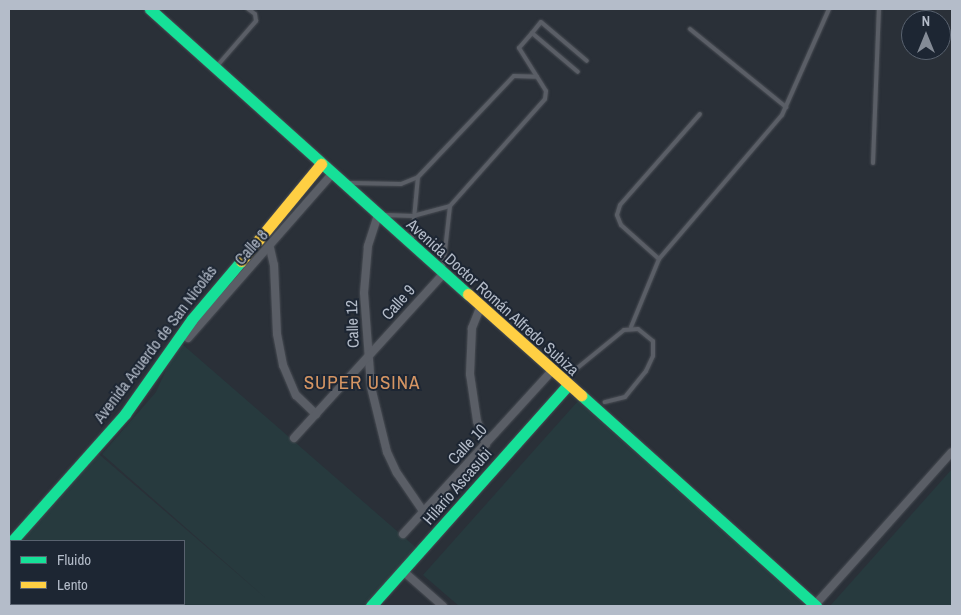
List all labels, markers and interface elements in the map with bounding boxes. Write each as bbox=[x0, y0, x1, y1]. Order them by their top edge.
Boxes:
north arrow bbox=[901, 10, 951, 60]
text: N bbox=[922, 12, 930, 30]
street label: Avenida Doctor Román Alfredo Subiza bbox=[403, 214, 583, 380]
street label: Calle 8 bbox=[230, 225, 272, 269]
street label: Avenida Acuerdo de San Nicolás bbox=[89, 261, 221, 427]
street label: Calle 9 bbox=[377, 280, 419, 324]
street label: Calle 12 bbox=[342, 300, 362, 348]
district label: SUPER USINA bbox=[302, 372, 422, 394]
street label: Calle 10 bbox=[444, 420, 490, 468]
street label: Hilario Ascasubi bbox=[418, 443, 496, 529]
legend bbox=[10, 540, 185, 605]
text: Fluido bbox=[57, 549, 91, 570]
text: Lento bbox=[57, 574, 88, 595]

